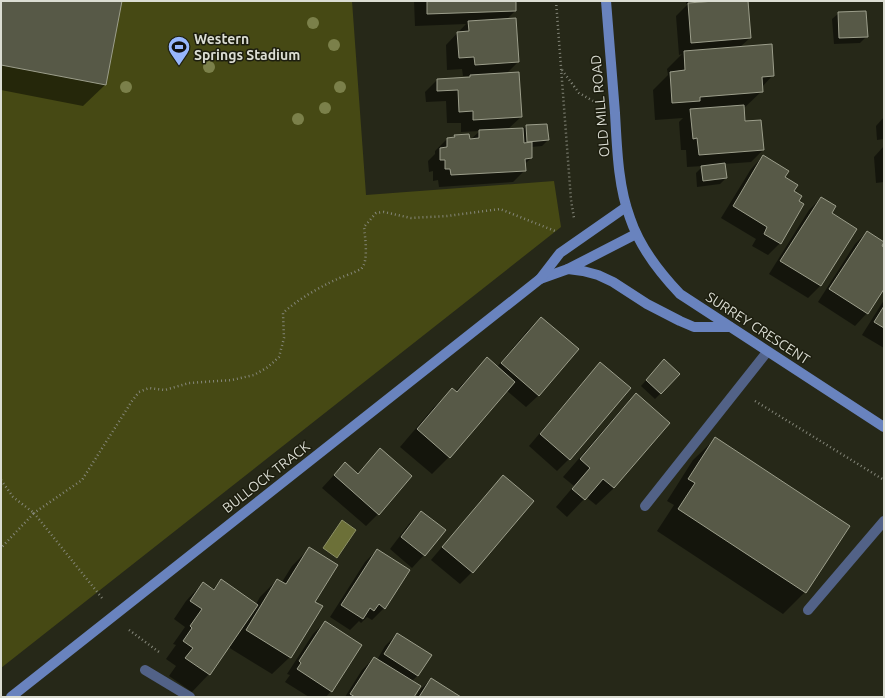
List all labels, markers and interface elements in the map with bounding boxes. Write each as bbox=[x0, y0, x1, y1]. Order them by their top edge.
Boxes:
place label: Western Springs Stadium bbox=[194, 31, 300, 63]
sports icon: Western Springs Stadium bbox=[166, 34, 192, 67]
street label: OLD MILL ROAD bbox=[588, 54, 612, 158]
street label: SURREY CRESCENT bbox=[703, 289, 813, 368]
street label: BULLOCK TRACK bbox=[219, 438, 313, 516]

